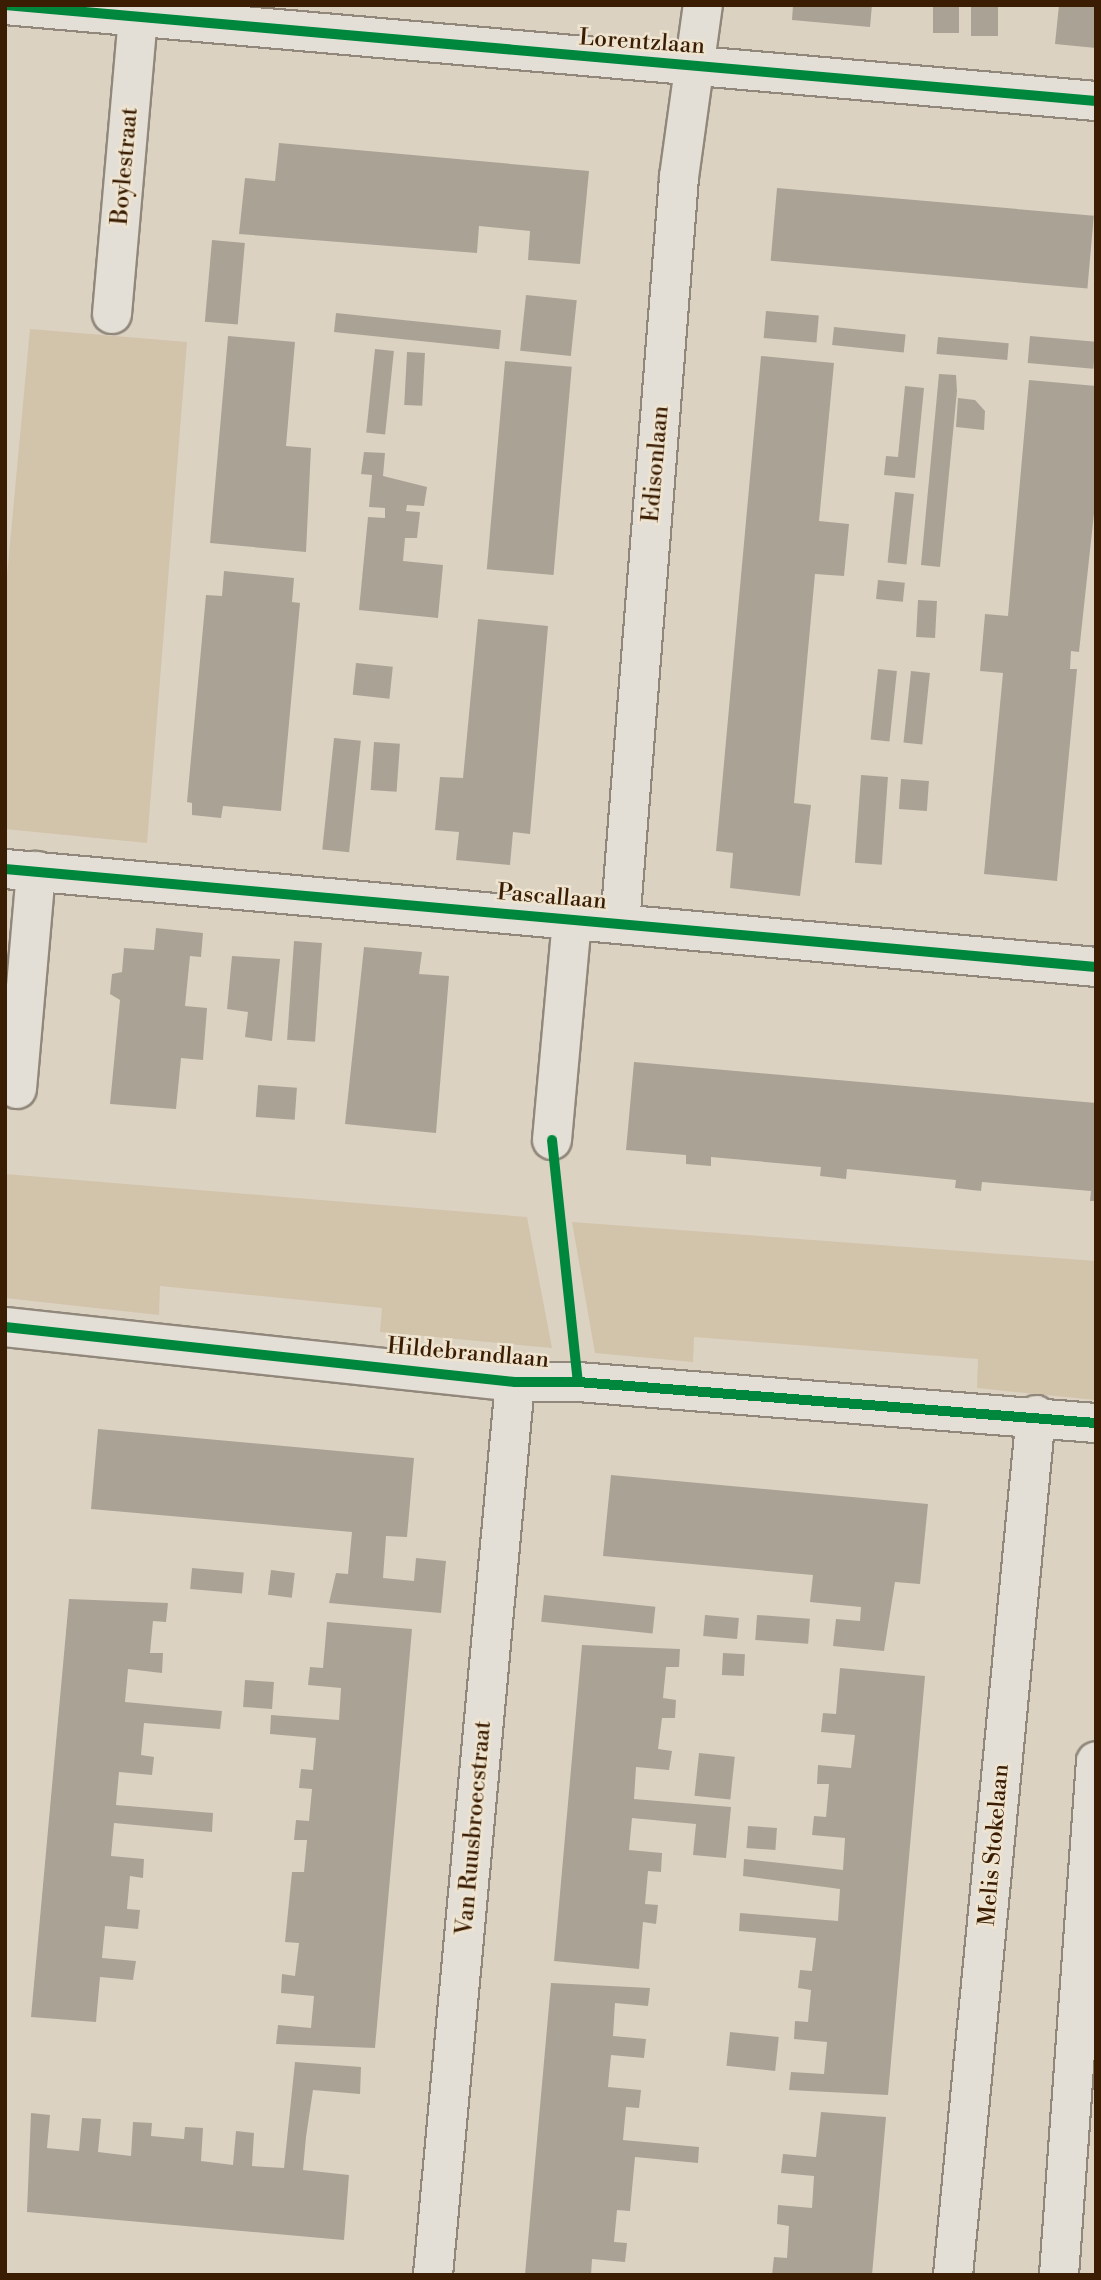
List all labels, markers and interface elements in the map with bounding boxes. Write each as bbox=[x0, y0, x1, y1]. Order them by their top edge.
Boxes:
street label: Lorentzlaan bbox=[578, 24, 706, 60]
street label: Boylestraat bbox=[106, 106, 144, 226]
street label: Edisonlaan bbox=[637, 404, 675, 524]
street label: Pascallaan bbox=[496, 878, 608, 916]
street label: Hildebrandlaan bbox=[386, 1332, 550, 1374]
street label: Van Ruusbroecstraat bbox=[451, 1720, 497, 1936]
street label: Melis Stokelaan bbox=[973, 1763, 1015, 1927]

